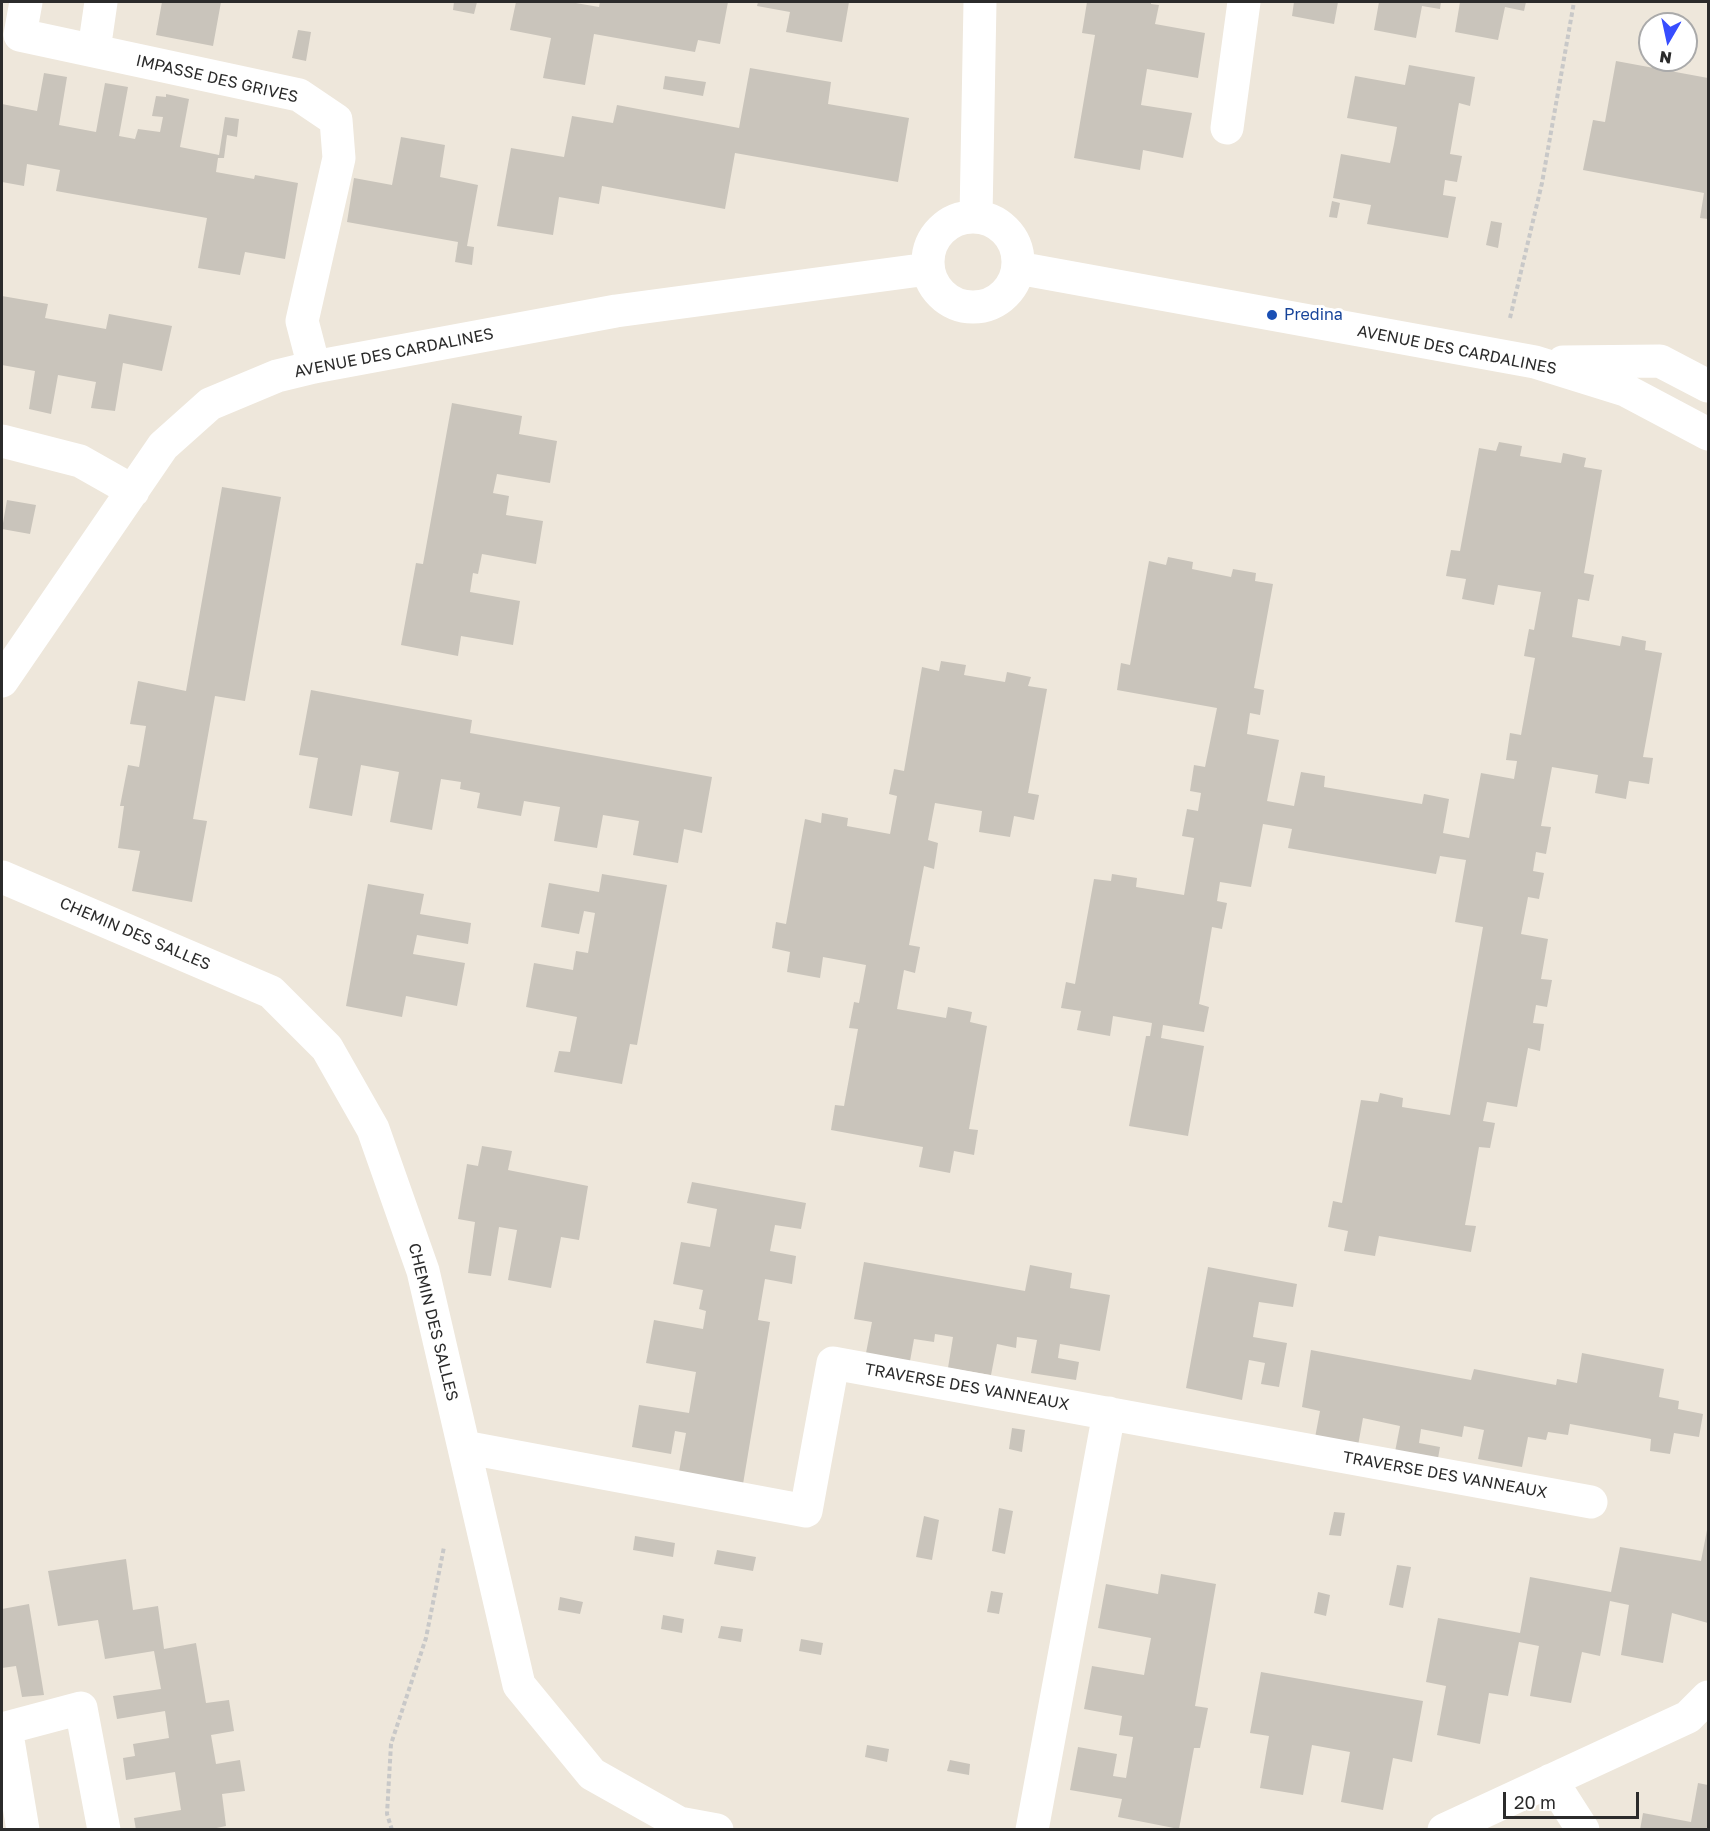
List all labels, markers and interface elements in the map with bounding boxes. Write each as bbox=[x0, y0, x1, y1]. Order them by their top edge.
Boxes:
north arrow bbox=[1638, 12, 1698, 72]
text: N bbox=[1658, 47, 1673, 69]
street label: IMPASSE DES GRIVES bbox=[134, 51, 300, 107]
place label: Predina bbox=[1284, 305, 1343, 325]
marker: Predina bbox=[1265, 308, 1279, 322]
street label: AVENUE DES CARDALINES bbox=[1356, 321, 1558, 379]
street label: AVENUE DES CARDALINES bbox=[293, 324, 495, 382]
street label: CHEMIN DES SALLES bbox=[57, 894, 213, 974]
street label: CHEMIN DES SALLES bbox=[404, 1241, 462, 1403]
street label: TRAVERSE DES VANNEAUX bbox=[863, 1360, 1071, 1414]
street label: TRAVERSE DES VANNEAUX bbox=[1341, 1448, 1549, 1502]
scale bar bbox=[1506, 1780, 1642, 1818]
text: 20 m bbox=[1514, 1791, 1556, 1813]

